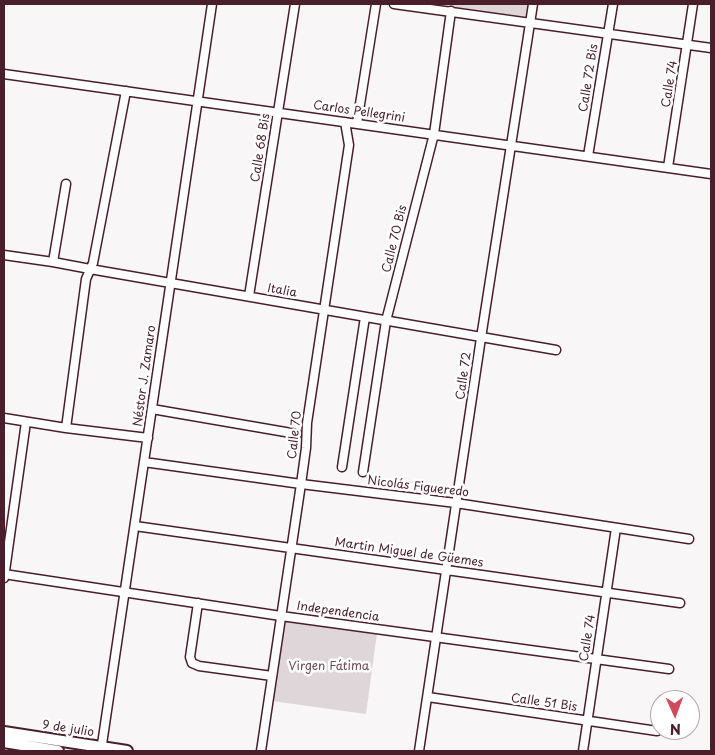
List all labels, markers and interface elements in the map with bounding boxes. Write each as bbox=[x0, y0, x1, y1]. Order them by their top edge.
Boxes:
street label: Calle 72 Bis bbox=[577, 43, 601, 113]
street label: Calle 74 bbox=[659, 59, 681, 109]
street label: Carlos Pellegrini bbox=[312, 98, 406, 126]
street label: Calle 68 Bis bbox=[248, 113, 274, 183]
street label: Calle 70 Bis bbox=[380, 204, 410, 274]
street label: Italia bbox=[266, 281, 298, 301]
street label: Néstor J. Zamaro bbox=[131, 324, 159, 428]
street label: Calle 72 bbox=[454, 351, 474, 401]
street label: Calle 70 bbox=[285, 410, 305, 460]
street label: Nicolás Figueredo bbox=[366, 474, 470, 500]
street label: Martin Miguel de Güemes bbox=[334, 535, 484, 571]
street label: Independencia bbox=[296, 599, 380, 625]
street label: Calle 74 bbox=[577, 613, 599, 663]
park label: Virgen Fátima bbox=[289, 660, 369, 674]
north arrow bbox=[650, 690, 700, 740]
street label: Calle 51 Bis bbox=[510, 691, 578, 715]
street label: 9 de julio bbox=[41, 718, 95, 740]
text: N bbox=[670, 719, 681, 740]

